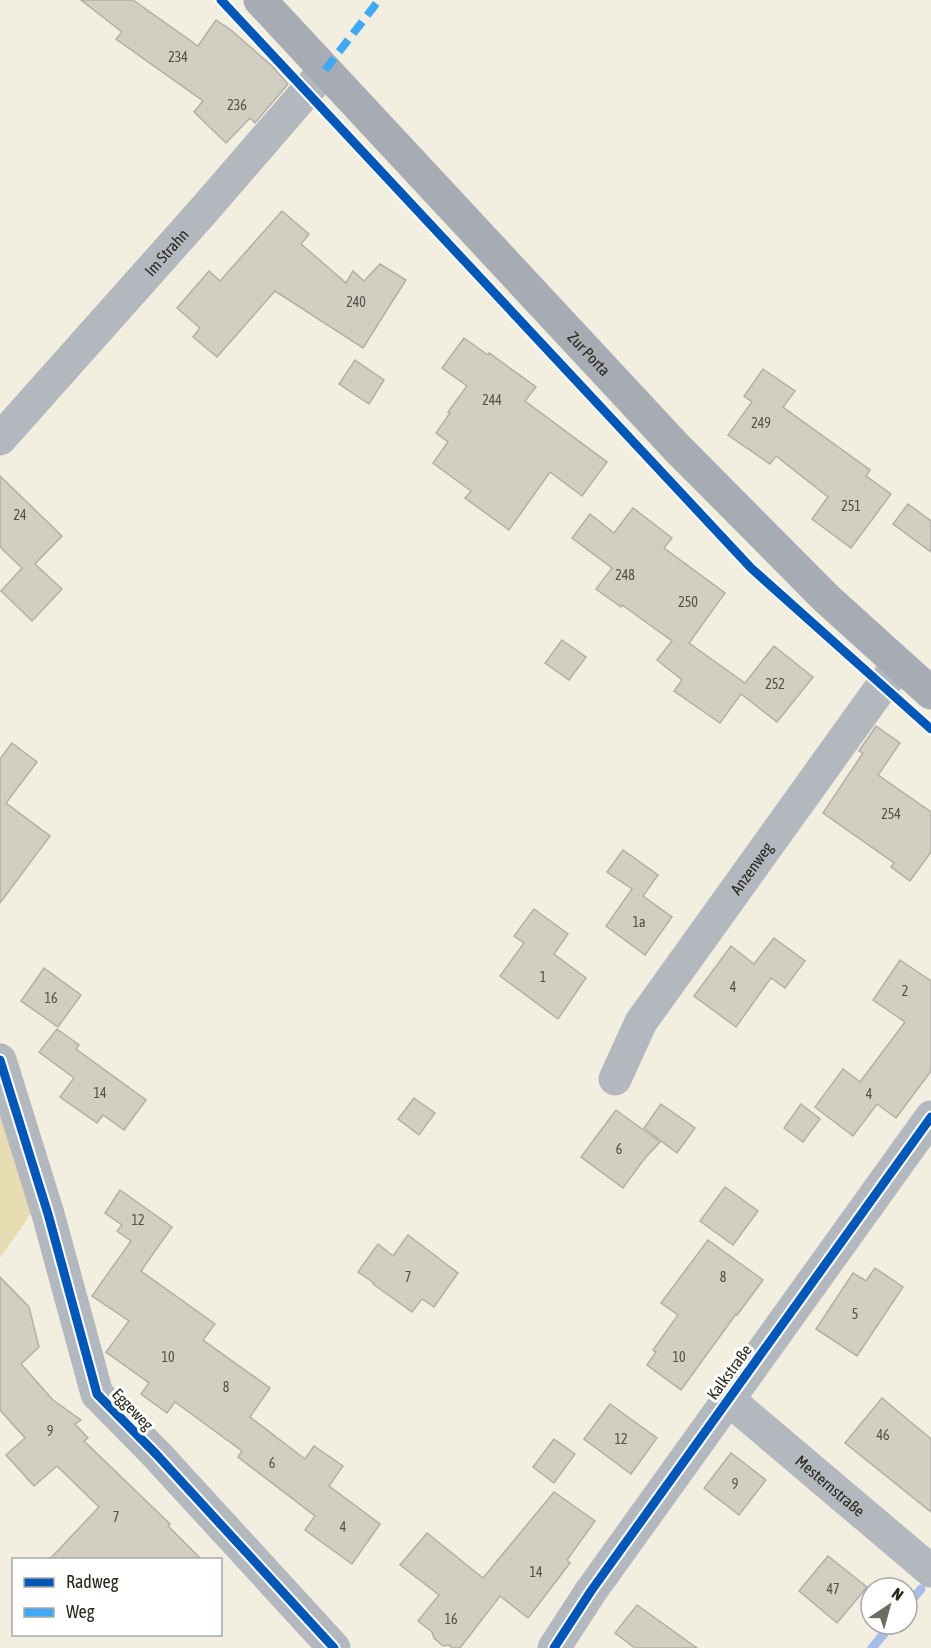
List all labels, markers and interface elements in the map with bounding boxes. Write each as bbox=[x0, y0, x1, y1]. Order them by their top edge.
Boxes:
house number: 234 bbox=[168, 49, 188, 65]
house number: 236 bbox=[227, 97, 247, 113]
street label: Im Strahn bbox=[141, 225, 192, 279]
house number: 240 bbox=[346, 294, 366, 310]
street label: Zur Porta bbox=[564, 328, 614, 379]
house number: 244 bbox=[482, 392, 502, 408]
house number: 249 bbox=[751, 415, 771, 431]
house number: 251 bbox=[841, 498, 861, 514]
house number: 24 bbox=[13, 507, 27, 523]
house number: 248 bbox=[615, 567, 635, 583]
house number: 250 bbox=[678, 594, 698, 610]
house number: 252 bbox=[765, 676, 785, 692]
house number: 254 bbox=[881, 806, 901, 822]
street label: Anzenweg bbox=[727, 839, 777, 898]
house number: 1a bbox=[632, 914, 646, 930]
house number: 1 bbox=[540, 969, 546, 985]
house number: 4 bbox=[730, 979, 737, 995]
house number: 2 bbox=[902, 983, 908, 999]
house number: 16 bbox=[44, 990, 58, 1006]
house number: 14 bbox=[93, 1085, 107, 1101]
house number: 4 bbox=[866, 1086, 873, 1102]
house number: 6 bbox=[616, 1141, 623, 1157]
house number: 12 bbox=[131, 1212, 145, 1228]
house number: 7 bbox=[405, 1269, 411, 1285]
house number: 8 bbox=[720, 1269, 727, 1285]
house number: 5 bbox=[852, 1306, 858, 1322]
street label: Kalkstraße bbox=[703, 1341, 755, 1403]
house number: 10 bbox=[161, 1349, 175, 1365]
house number: 10 bbox=[672, 1349, 686, 1365]
house number: 8 bbox=[223, 1379, 230, 1395]
street label: Eggeweg bbox=[108, 1385, 157, 1434]
house number: 9 bbox=[47, 1423, 53, 1439]
house number: 46 bbox=[876, 1427, 890, 1443]
house number: 12 bbox=[614, 1431, 628, 1447]
street label: Mesternstraße bbox=[792, 1451, 868, 1520]
house number: 6 bbox=[269, 1455, 276, 1471]
house number: 9 bbox=[732, 1476, 738, 1492]
house number: 7 bbox=[113, 1509, 119, 1525]
house number: 4 bbox=[340, 1519, 347, 1535]
legend bbox=[12, 1558, 222, 1636]
house number: 14 bbox=[529, 1564, 543, 1580]
text: Radweg bbox=[66, 1571, 119, 1592]
north arrow bbox=[859, 1576, 919, 1636]
house number: 47 bbox=[826, 1581, 840, 1597]
text: N bbox=[889, 1584, 907, 1604]
text: Weg bbox=[66, 1601, 95, 1622]
house number: 16 bbox=[444, 1611, 458, 1627]

